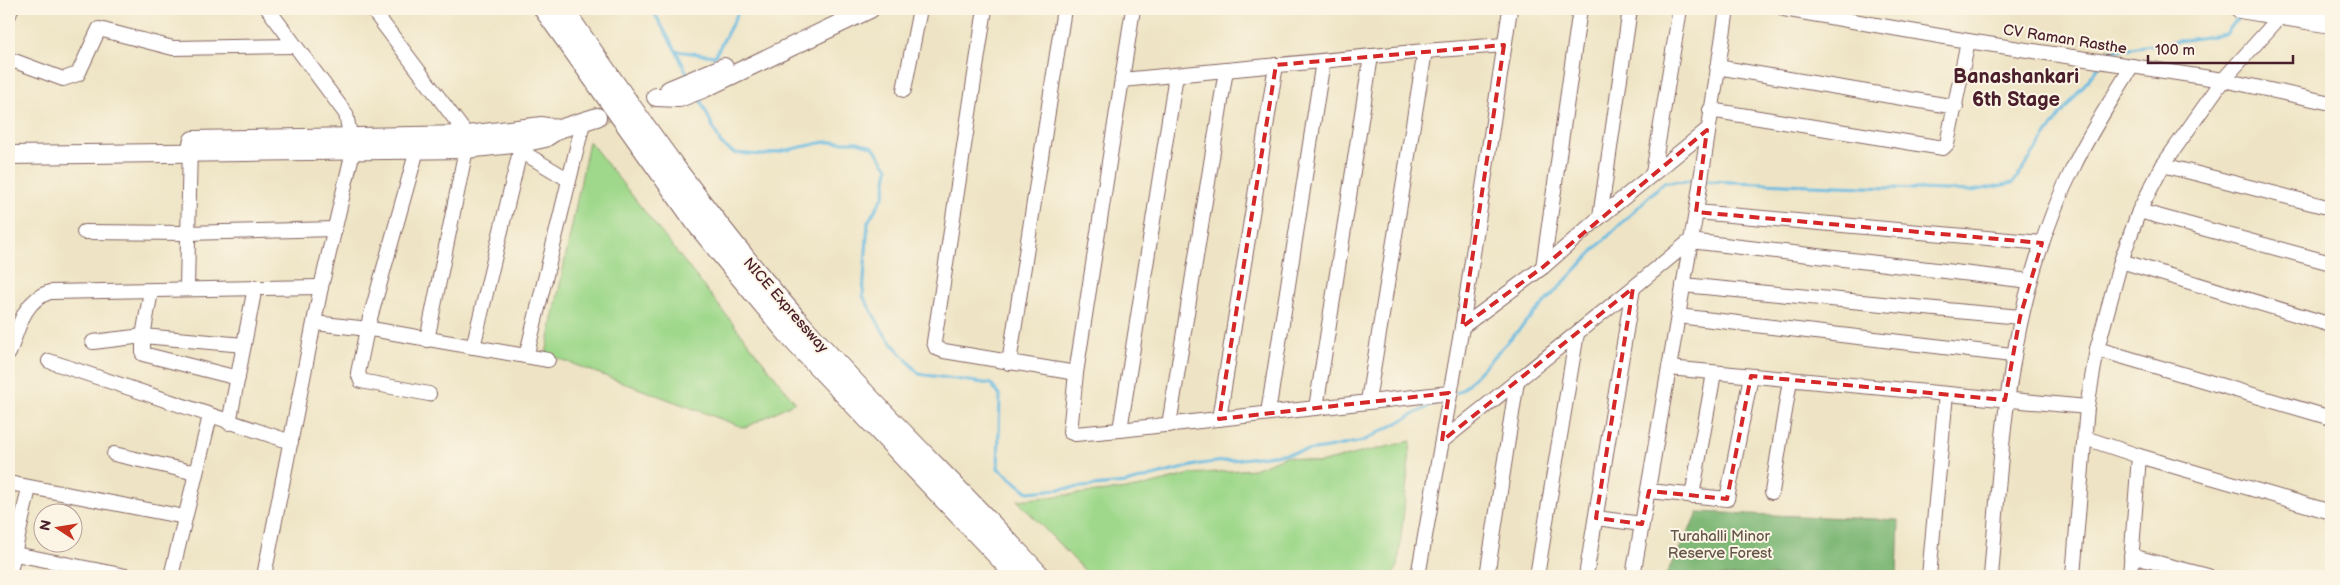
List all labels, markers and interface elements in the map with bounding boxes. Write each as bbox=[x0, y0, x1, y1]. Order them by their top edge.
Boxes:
street label: CV Raman Rasthe bbox=[2002, 20, 2128, 59]
scale bar bbox=[2148, 32, 2292, 64]
text: 100 m bbox=[2155, 41, 2195, 60]
district label: Banashankari 6th Stage bbox=[1953, 65, 2079, 112]
street label: NICE Expressway bbox=[739, 254, 832, 357]
north arrow bbox=[32, 502, 82, 552]
text: N bbox=[36, 518, 55, 532]
park label: Turahalli Minor Reserve Forest bbox=[1668, 527, 1773, 563]

